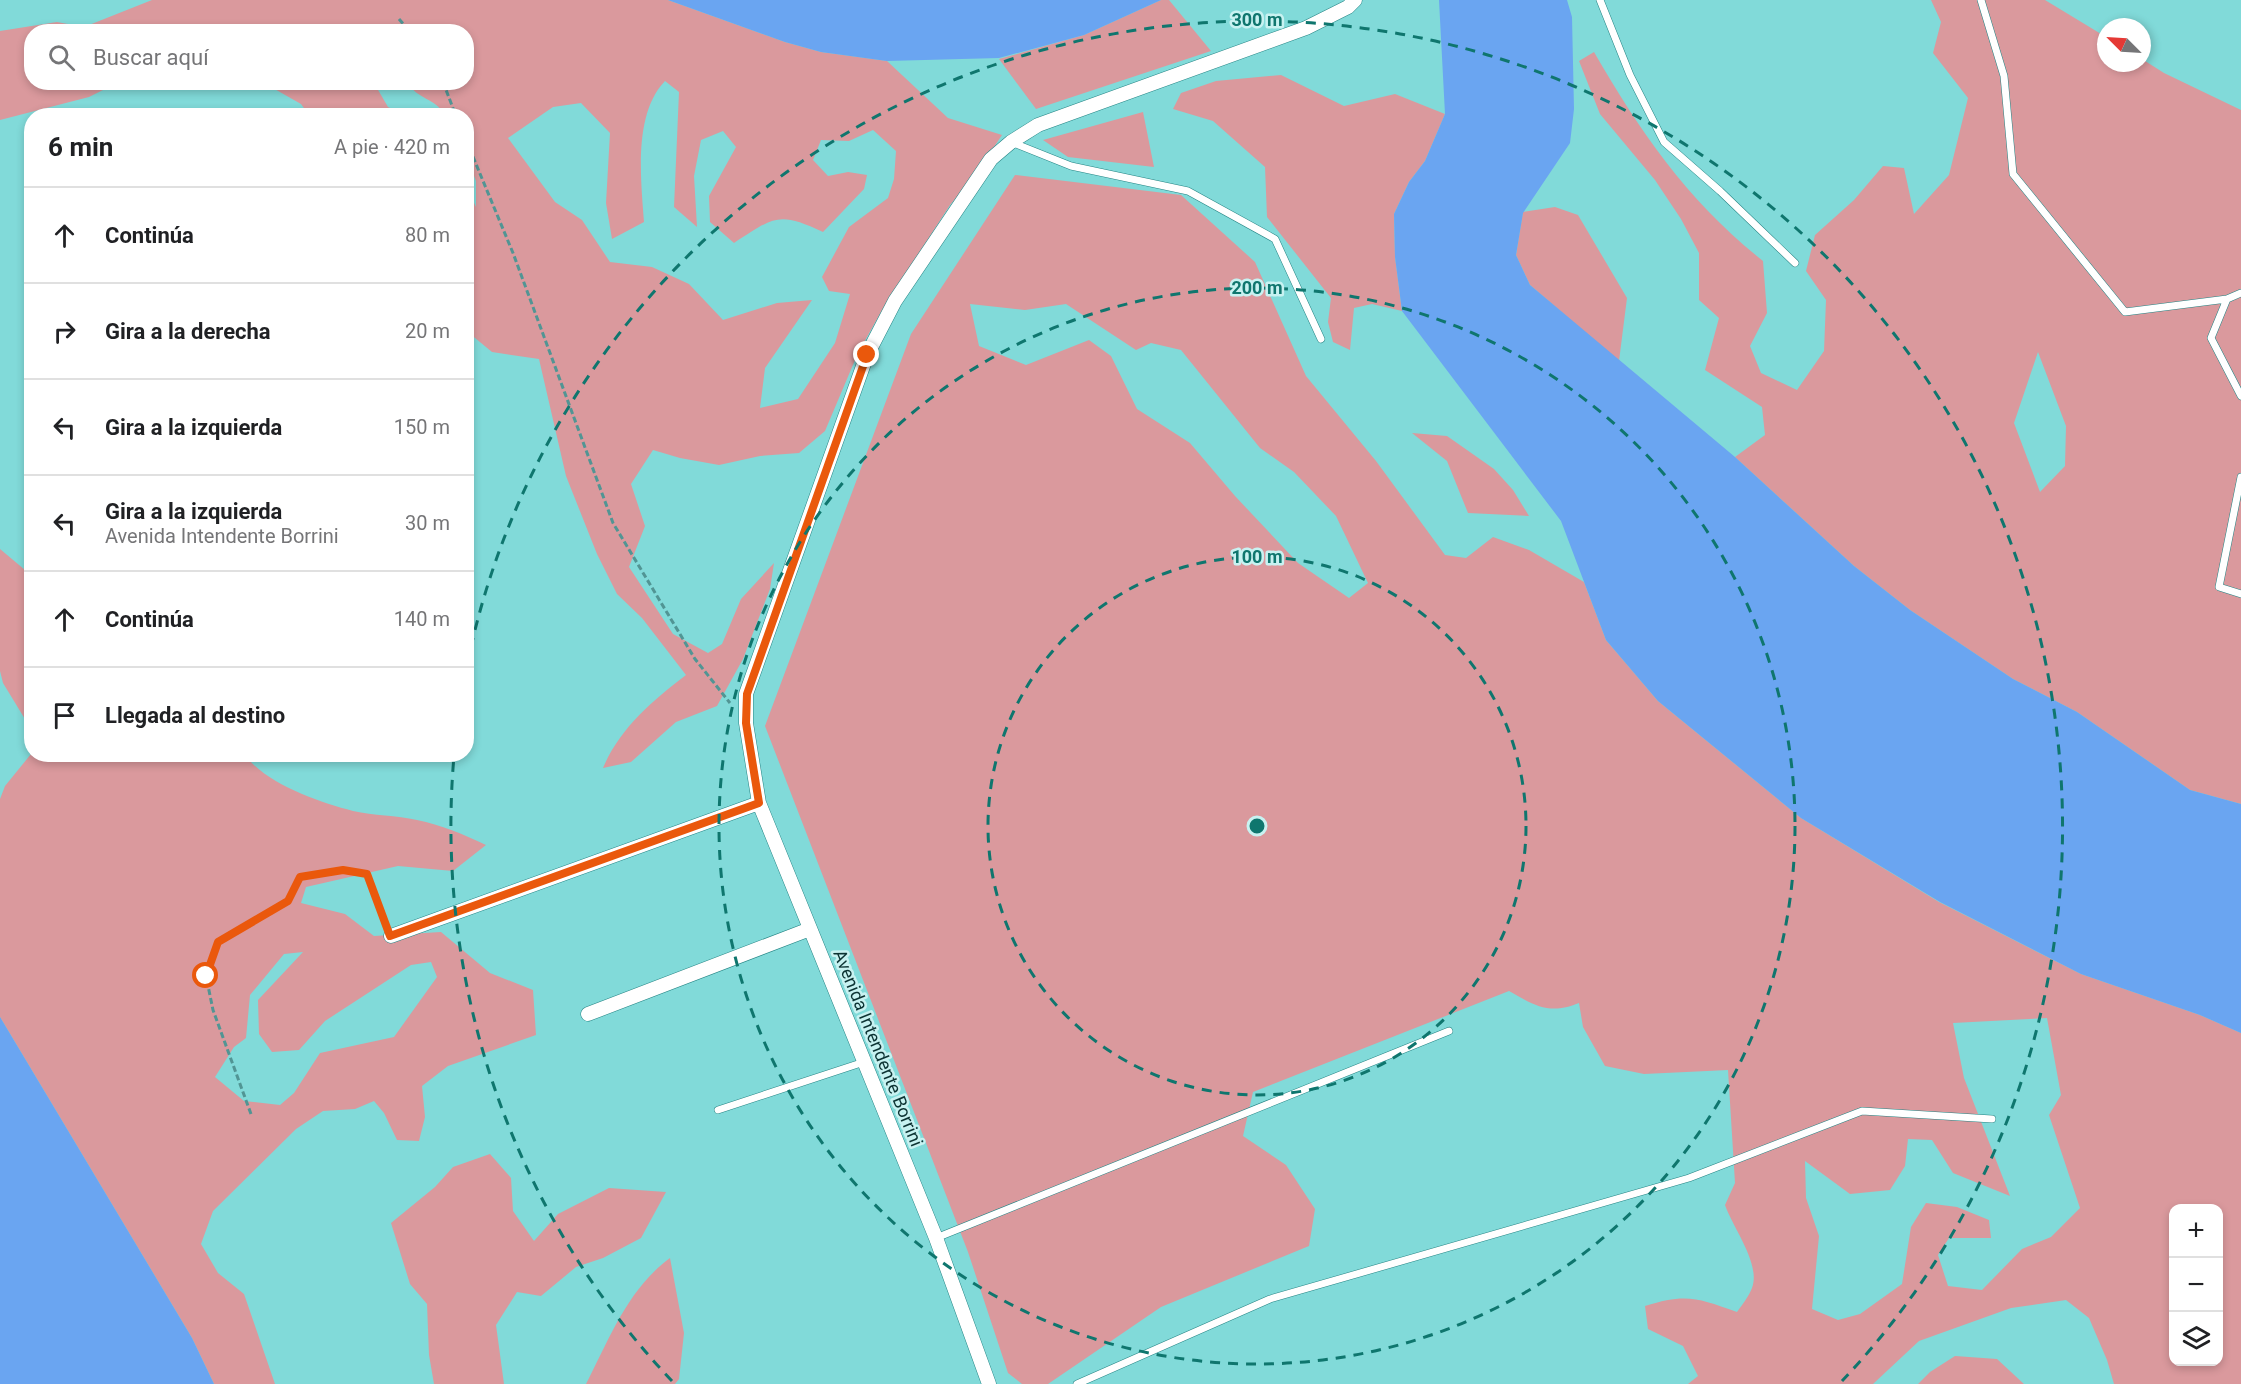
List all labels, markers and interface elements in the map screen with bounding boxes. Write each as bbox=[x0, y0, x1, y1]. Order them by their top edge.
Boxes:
text: 300 m bbox=[1231, 9, 1283, 30]
north arrow bbox=[2097, 18, 2151, 72]
search box bbox=[24, 24, 474, 90]
icon: search bbox=[45, 41, 78, 74]
text: Buscar aquí bbox=[93, 45, 209, 70]
text: 6 min bbox=[48, 132, 113, 162]
text: A pie · 420 m bbox=[334, 135, 450, 159]
icon: ahead bbox=[48, 219, 81, 252]
text: Continúa bbox=[105, 223, 194, 248]
text: 80 m bbox=[405, 223, 450, 247]
text: 200 m bbox=[1231, 277, 1283, 298]
icon: right bbox=[48, 315, 81, 348]
text: Gira a la derecha bbox=[105, 319, 271, 344]
text: 20 m bbox=[405, 319, 450, 343]
route end bbox=[853, 341, 879, 367]
icon: left bbox=[48, 411, 81, 444]
text: Gira a la izquierda bbox=[105, 415, 282, 440]
text: 150 m bbox=[394, 415, 450, 439]
text: Gira a la izquierda bbox=[105, 499, 282, 524]
icon: left bbox=[48, 507, 81, 540]
text: 30 m bbox=[405, 511, 450, 535]
text: Avenida Intendente Borrini bbox=[105, 524, 339, 548]
text: 100 m bbox=[1231, 546, 1283, 567]
icon: ahead bbox=[48, 603, 81, 636]
text: Continúa bbox=[105, 607, 194, 632]
text: 140 m bbox=[394, 607, 450, 631]
icon: arrive bbox=[48, 699, 81, 732]
text: Llegada al destino bbox=[105, 703, 285, 728]
centre of rings bbox=[1247, 816, 1267, 836]
street label: Avenida Intendente Borrini bbox=[829, 946, 928, 1149]
route start bbox=[192, 962, 218, 988]
map controls bbox=[2169, 1204, 2223, 1366]
button: + bbox=[2169, 1204, 2223, 1258]
button: − bbox=[2169, 1258, 2223, 1312]
button: layers bbox=[2169, 1312, 2223, 1366]

